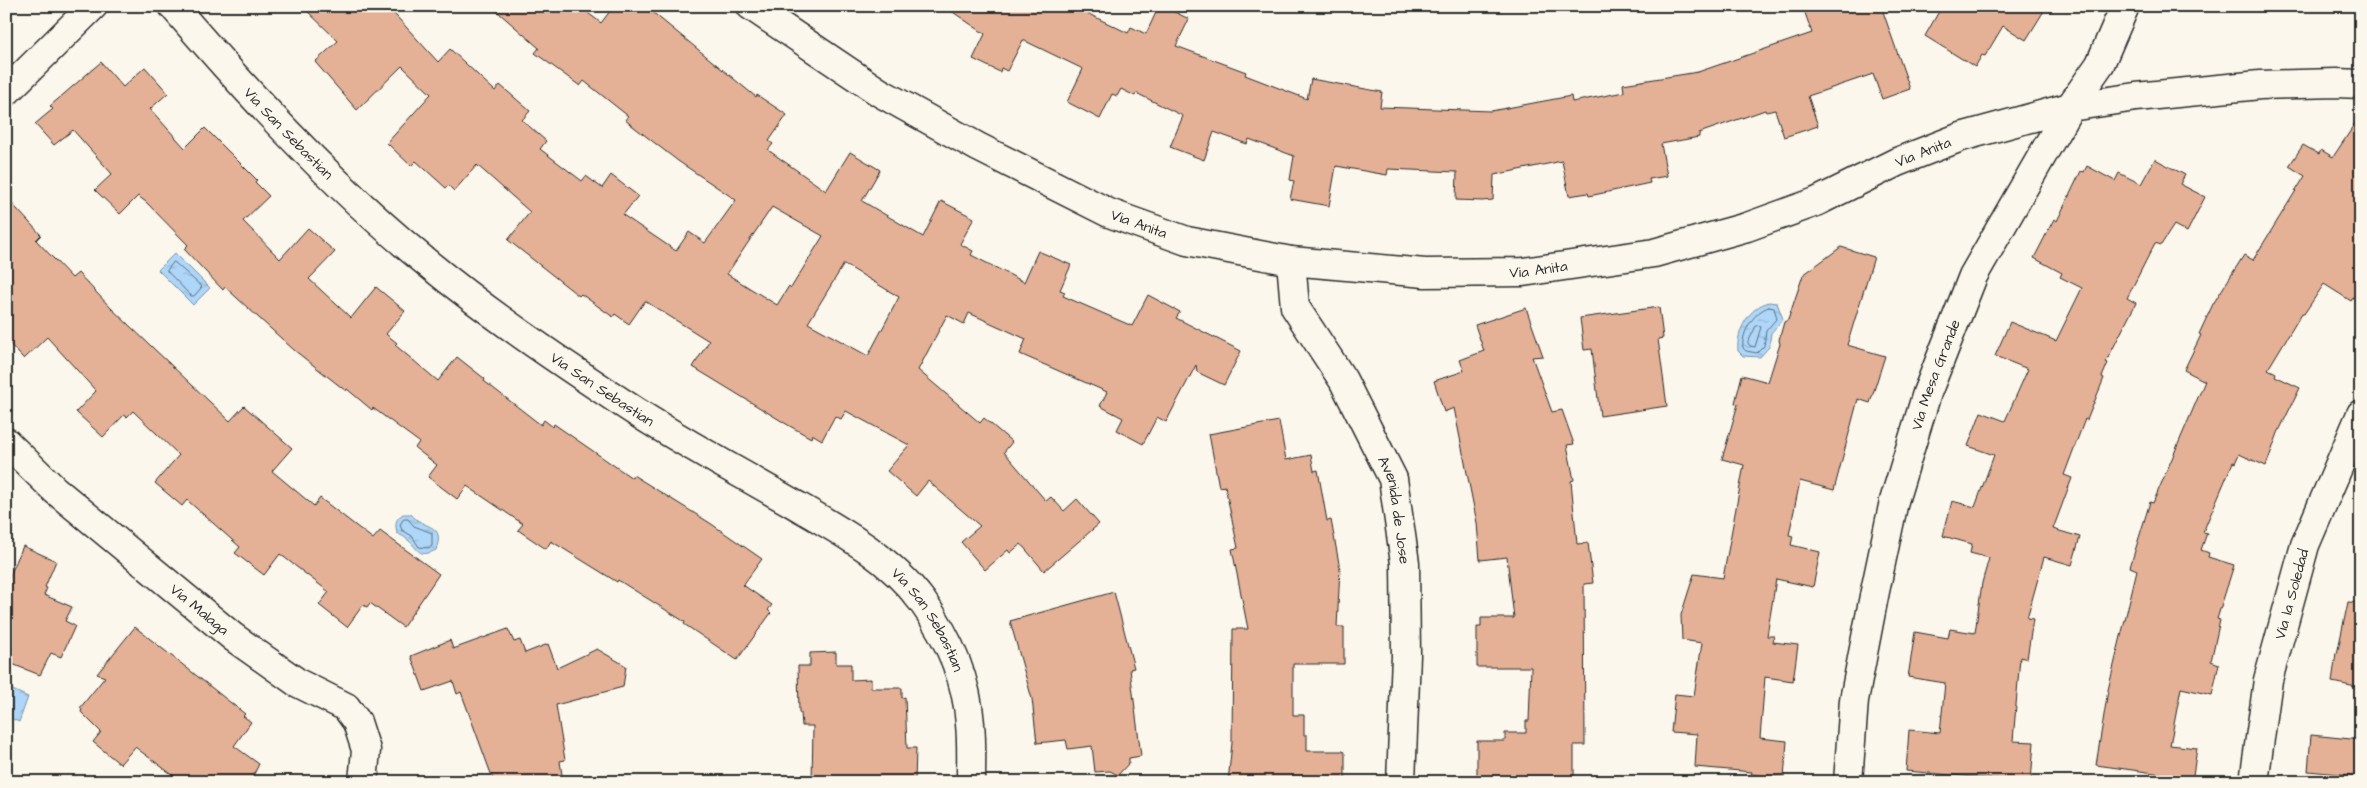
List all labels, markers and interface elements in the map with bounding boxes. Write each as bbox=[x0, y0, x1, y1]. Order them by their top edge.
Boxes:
street label: Via San Sebastian bbox=[239, 83, 338, 185]
street label: Via Anita bbox=[1892, 132, 1955, 173]
street label: Via Anita bbox=[1108, 204, 1170, 244]
street label: Via Anita bbox=[1509, 256, 1569, 283]
street label: Via Mesa Grande bbox=[1906, 317, 1966, 433]
street label: Via San Sebastian bbox=[546, 347, 659, 432]
street label: Avenida de Jose bbox=[1372, 452, 1415, 566]
street label: Via la Soledad bbox=[2270, 546, 2315, 642]
street label: Via San Sebastian bbox=[886, 563, 969, 675]
street label: Via Malaga bbox=[165, 579, 233, 641]

